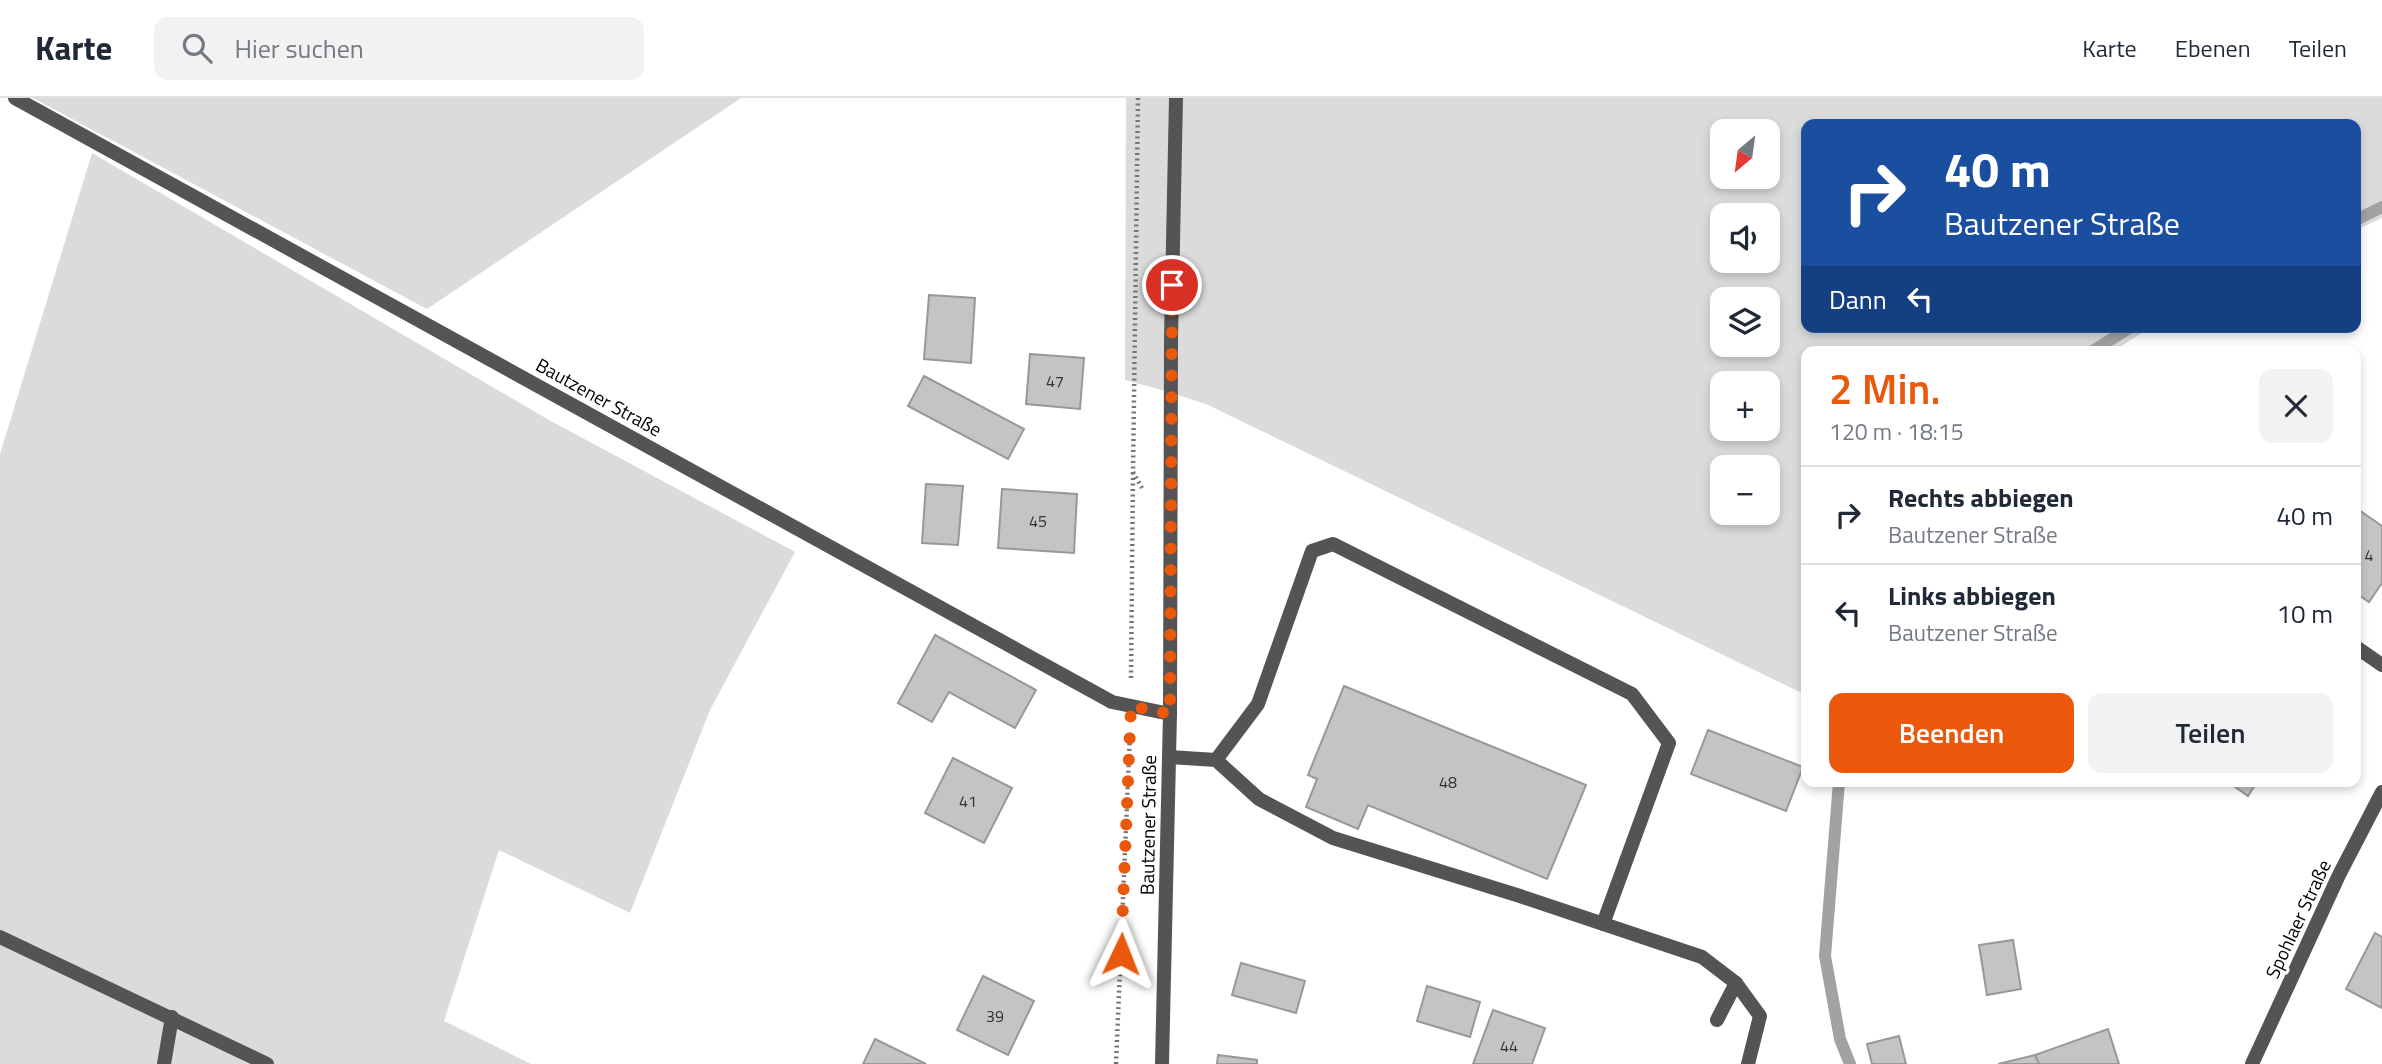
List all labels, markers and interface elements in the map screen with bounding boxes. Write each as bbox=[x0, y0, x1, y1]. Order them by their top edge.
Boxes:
search box bbox=[154, 17, 644, 80]
text: Karte bbox=[35, 23, 112, 73]
icon: search bbox=[178, 29, 216, 67]
text: Hier suchen bbox=[234, 29, 364, 68]
text: Karte bbox=[2082, 30, 2137, 66]
text: Ebenen bbox=[2175, 30, 2251, 66]
text: Teilen bbox=[2289, 30, 2347, 66]
north arrow bbox=[1710, 119, 1780, 189]
map controls bbox=[1710, 119, 1780, 525]
text: 40 m bbox=[1944, 131, 2051, 206]
icon: right bbox=[1829, 147, 1920, 238]
text: Bautzener Straße bbox=[1944, 199, 2180, 247]
button: sound bbox=[1710, 203, 1780, 273]
pin bbox=[1142, 255, 1202, 315]
icon: arrive bbox=[1153, 266, 1191, 304]
text: Dann bbox=[1829, 280, 1887, 319]
icon: left bbox=[1901, 280, 1939, 318]
button: layers bbox=[1710, 287, 1780, 357]
street label: Bautzener Straße bbox=[531, 350, 668, 443]
text: 2 Min. bbox=[1829, 356, 1941, 420]
house number: 47 bbox=[1046, 369, 1064, 393]
button: close bbox=[2259, 369, 2333, 443]
button: + bbox=[1710, 371, 1780, 441]
text: 120 m · 18:15 bbox=[1829, 414, 1964, 449]
button: − bbox=[1710, 455, 1780, 525]
text: Rechts abbiegen bbox=[1888, 478, 2074, 517]
icon: right bbox=[1829, 496, 1867, 534]
text: 40 m bbox=[2276, 496, 2333, 535]
house number: 45 bbox=[1029, 509, 1047, 533]
text: Bautzener Straße bbox=[1888, 517, 2058, 552]
house number: 4 bbox=[2365, 543, 2374, 567]
text: Links abbiegen bbox=[1888, 576, 2056, 615]
icon: left bbox=[1829, 594, 1867, 632]
text: 10 m bbox=[2276, 594, 2333, 633]
text: Bautzener Straße bbox=[1888, 615, 2058, 650]
button: Beenden bbox=[1829, 693, 2074, 773]
button: Teilen bbox=[2088, 693, 2333, 773]
street label: Bautzener Straße bbox=[1132, 755, 1163, 895]
house number: 48 bbox=[1439, 770, 1457, 794]
house number: 41 bbox=[959, 789, 977, 813]
street label: Spohlaer Straße bbox=[2257, 855, 2338, 983]
position arrow bbox=[1084, 917, 1158, 991]
house number: 39 bbox=[986, 1004, 1004, 1028]
house number: 44 bbox=[1500, 1034, 1518, 1058]

